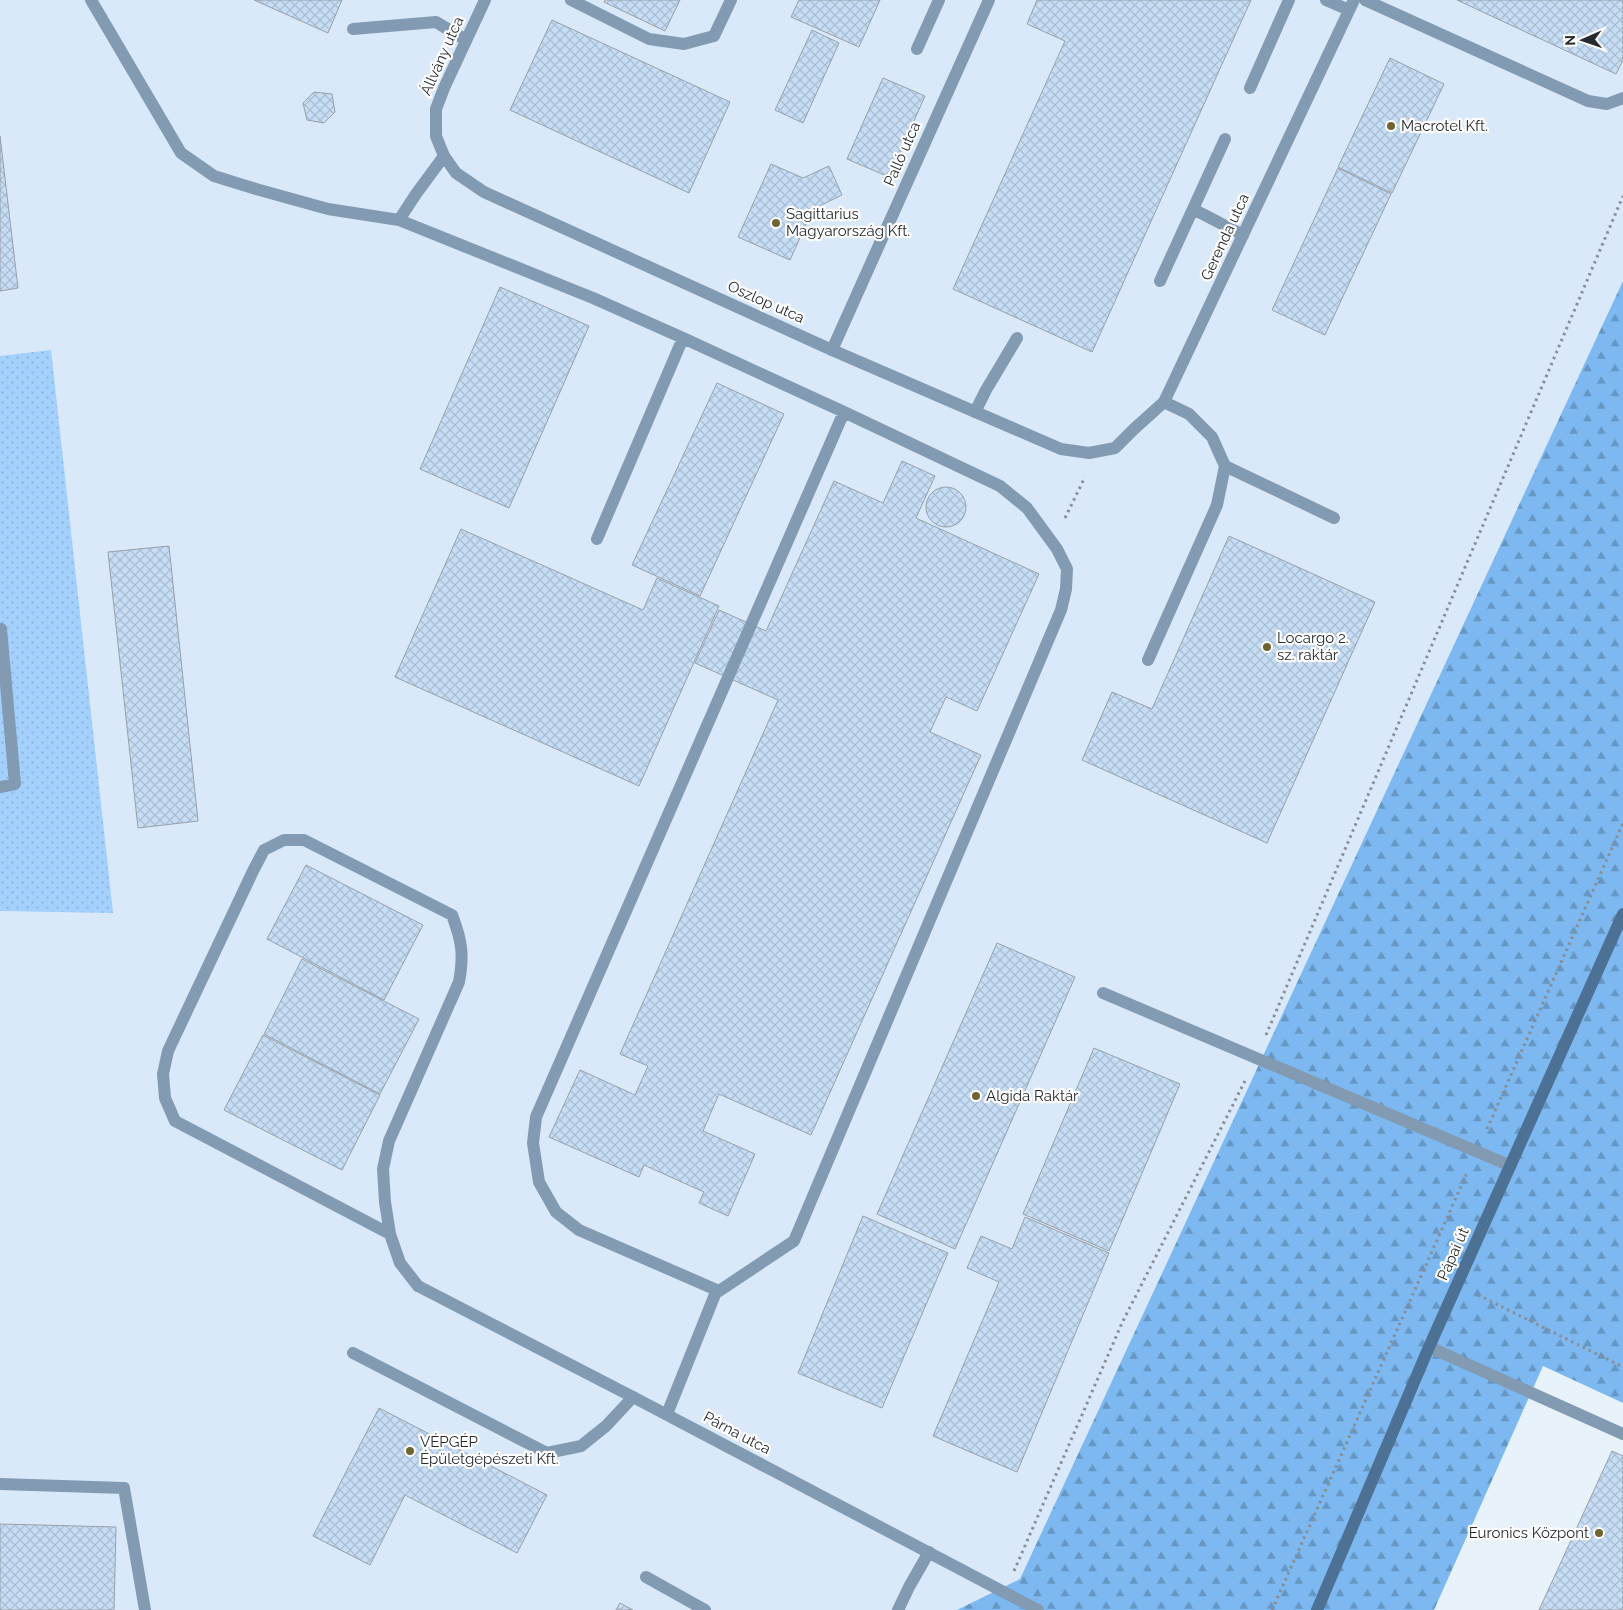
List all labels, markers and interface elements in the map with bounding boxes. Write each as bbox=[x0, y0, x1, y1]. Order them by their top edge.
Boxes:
street label: Állvány utca bbox=[417, 14, 467, 98]
north arrow bbox=[1558, 15, 1608, 65]
text: N bbox=[1562, 35, 1578, 46]
place label: Macrotel Kft. bbox=[1401, 117, 1488, 135]
street label: Palló utca bbox=[880, 119, 924, 189]
marker: Macrotel Kft. bbox=[1385, 120, 1397, 132]
street label: Gerenda utca bbox=[1197, 191, 1253, 283]
place label: Sagittarius Magyarország Kft. bbox=[786, 205, 910, 240]
marker: Sagittarius Magyarország Kft. bbox=[770, 217, 782, 229]
street label: Oszlop utca bbox=[725, 277, 807, 327]
place label: Locargo 2. sz. raktár bbox=[1277, 629, 1349, 664]
marker: Locargo 2. sz. raktár bbox=[1261, 641, 1273, 653]
place label: Algida Raktár bbox=[986, 1087, 1079, 1105]
marker: Algida Raktár bbox=[970, 1090, 982, 1102]
street label: Pápai út bbox=[1433, 1225, 1473, 1283]
street label: Párna utca bbox=[700, 1408, 774, 1458]
place label: VÉPGÉP Épületgépészeti Kft. bbox=[420, 1433, 559, 1468]
marker: VÉPGÉP Épületgépészeti Kft. bbox=[404, 1445, 416, 1457]
place label: Euronics Központ bbox=[1469, 1524, 1589, 1542]
marker: Euronics Központ bbox=[1593, 1527, 1605, 1539]

